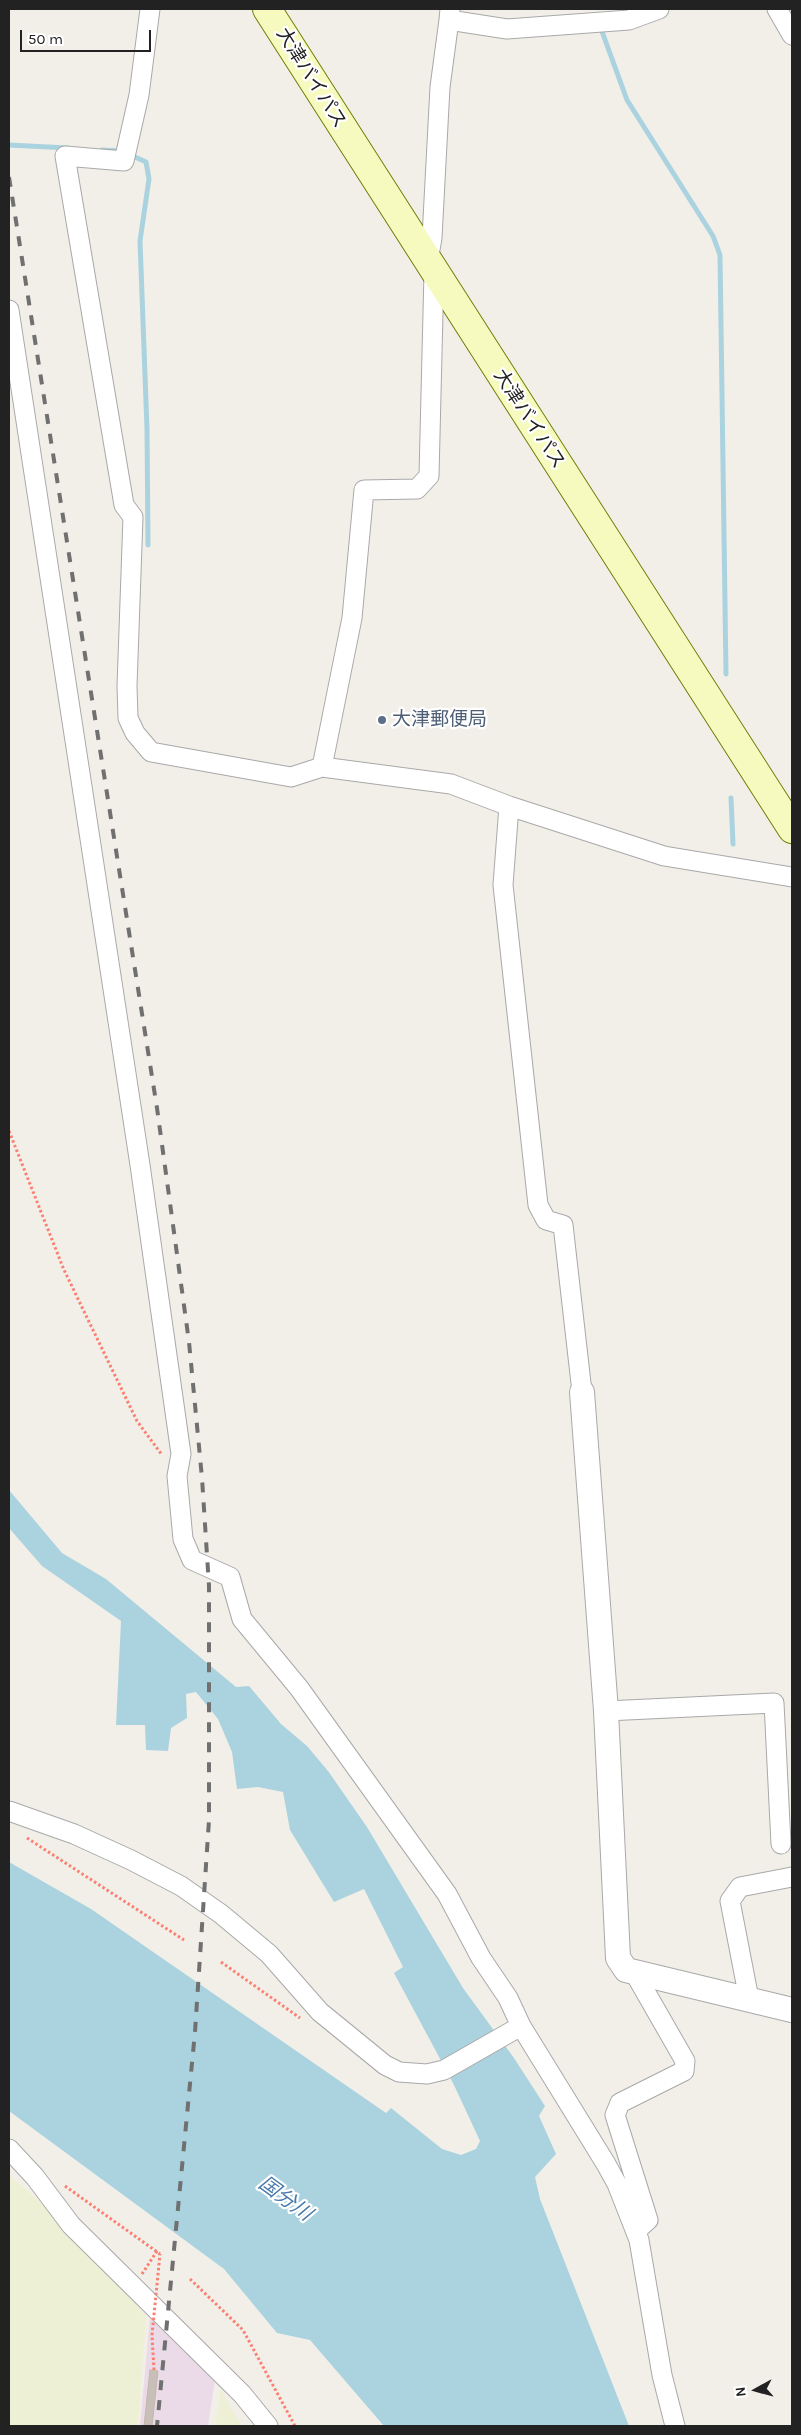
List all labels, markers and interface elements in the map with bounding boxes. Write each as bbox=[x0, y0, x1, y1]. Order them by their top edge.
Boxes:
scale bar bbox=[22, 20, 154, 52]
street label: 大津バイパス bbox=[271, 24, 351, 132]
text: 50 m bbox=[28, 30, 63, 48]
street label: 大津バイパス bbox=[488, 365, 570, 473]
place label: 大津郵便局 bbox=[392, 709, 487, 731]
marker: 大津郵便局 bbox=[376, 714, 388, 726]
water label: 国分川 bbox=[254, 2172, 316, 2226]
north arrow bbox=[731, 2365, 781, 2415]
text: N bbox=[732, 2386, 750, 2398]

